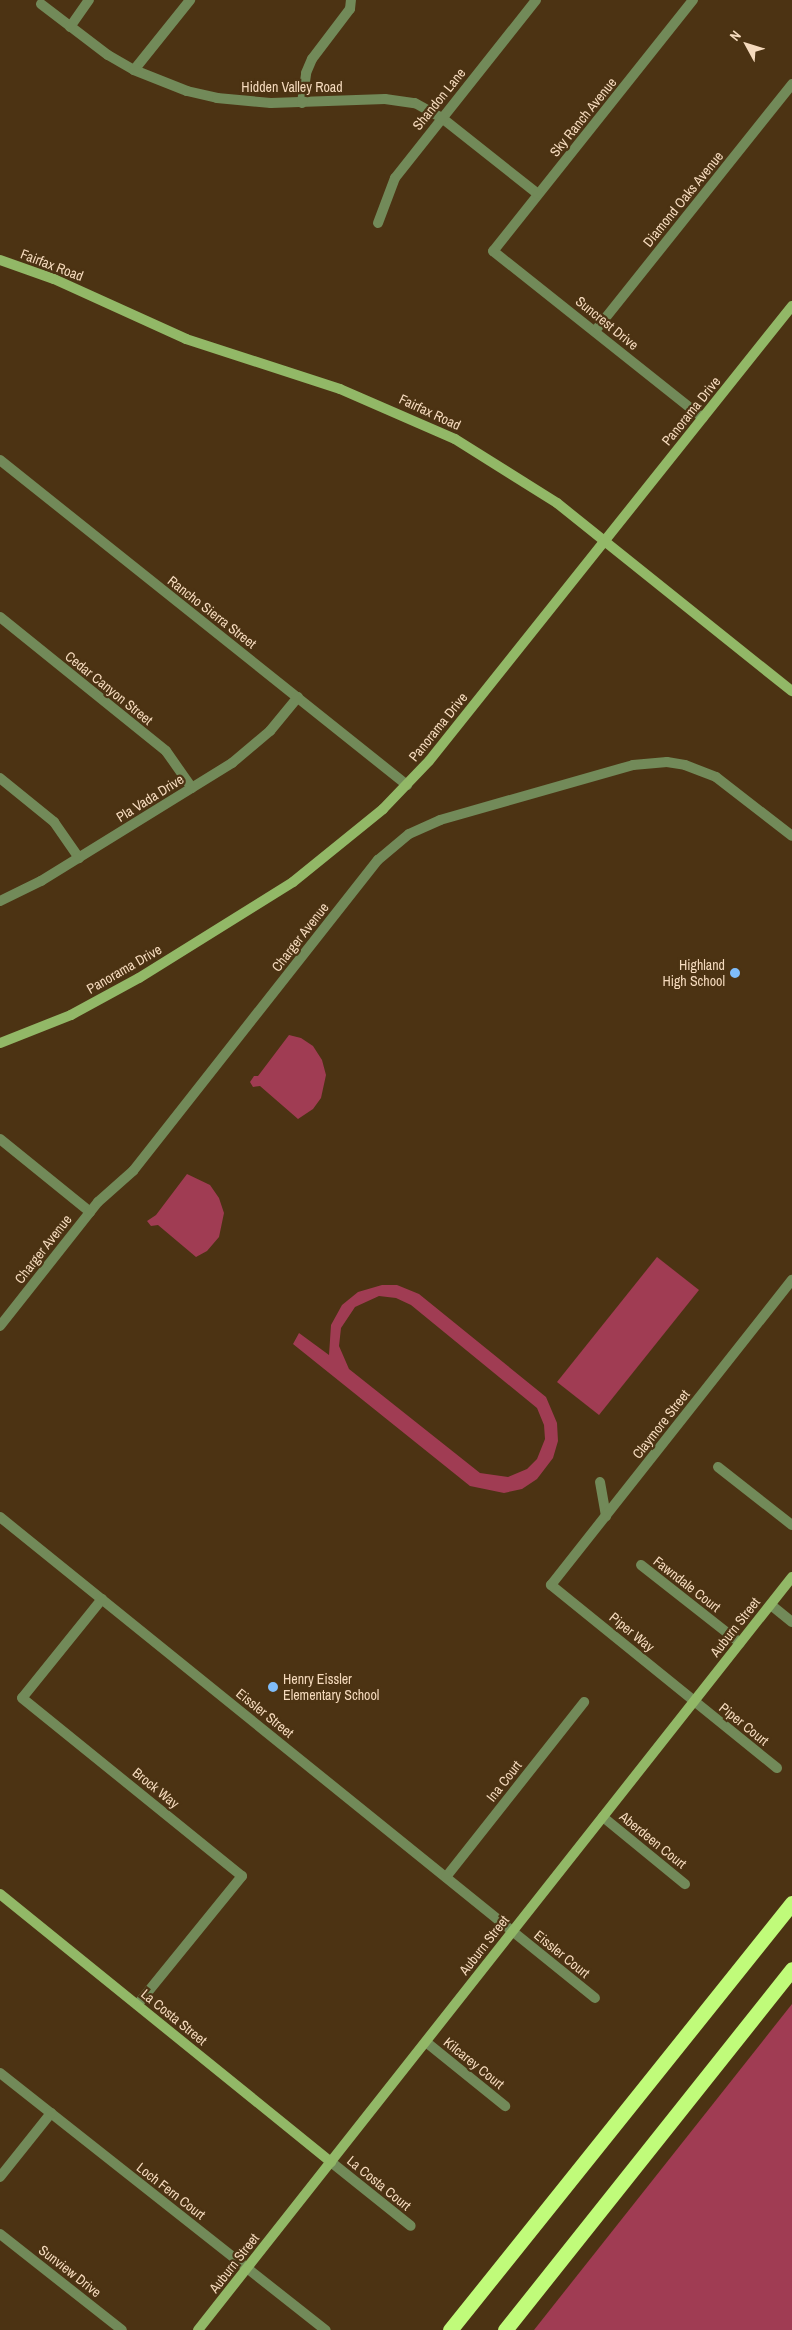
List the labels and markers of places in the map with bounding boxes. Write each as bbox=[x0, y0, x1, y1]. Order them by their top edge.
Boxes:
place label: Highland High School bbox=[662, 957, 725, 990]
marker: Highland High School bbox=[729, 967, 741, 979]
place label: Henry Eissler Elementary School bbox=[283, 1671, 379, 1704]
marker: Henry Eissler Elementary School bbox=[267, 1681, 279, 1693]

